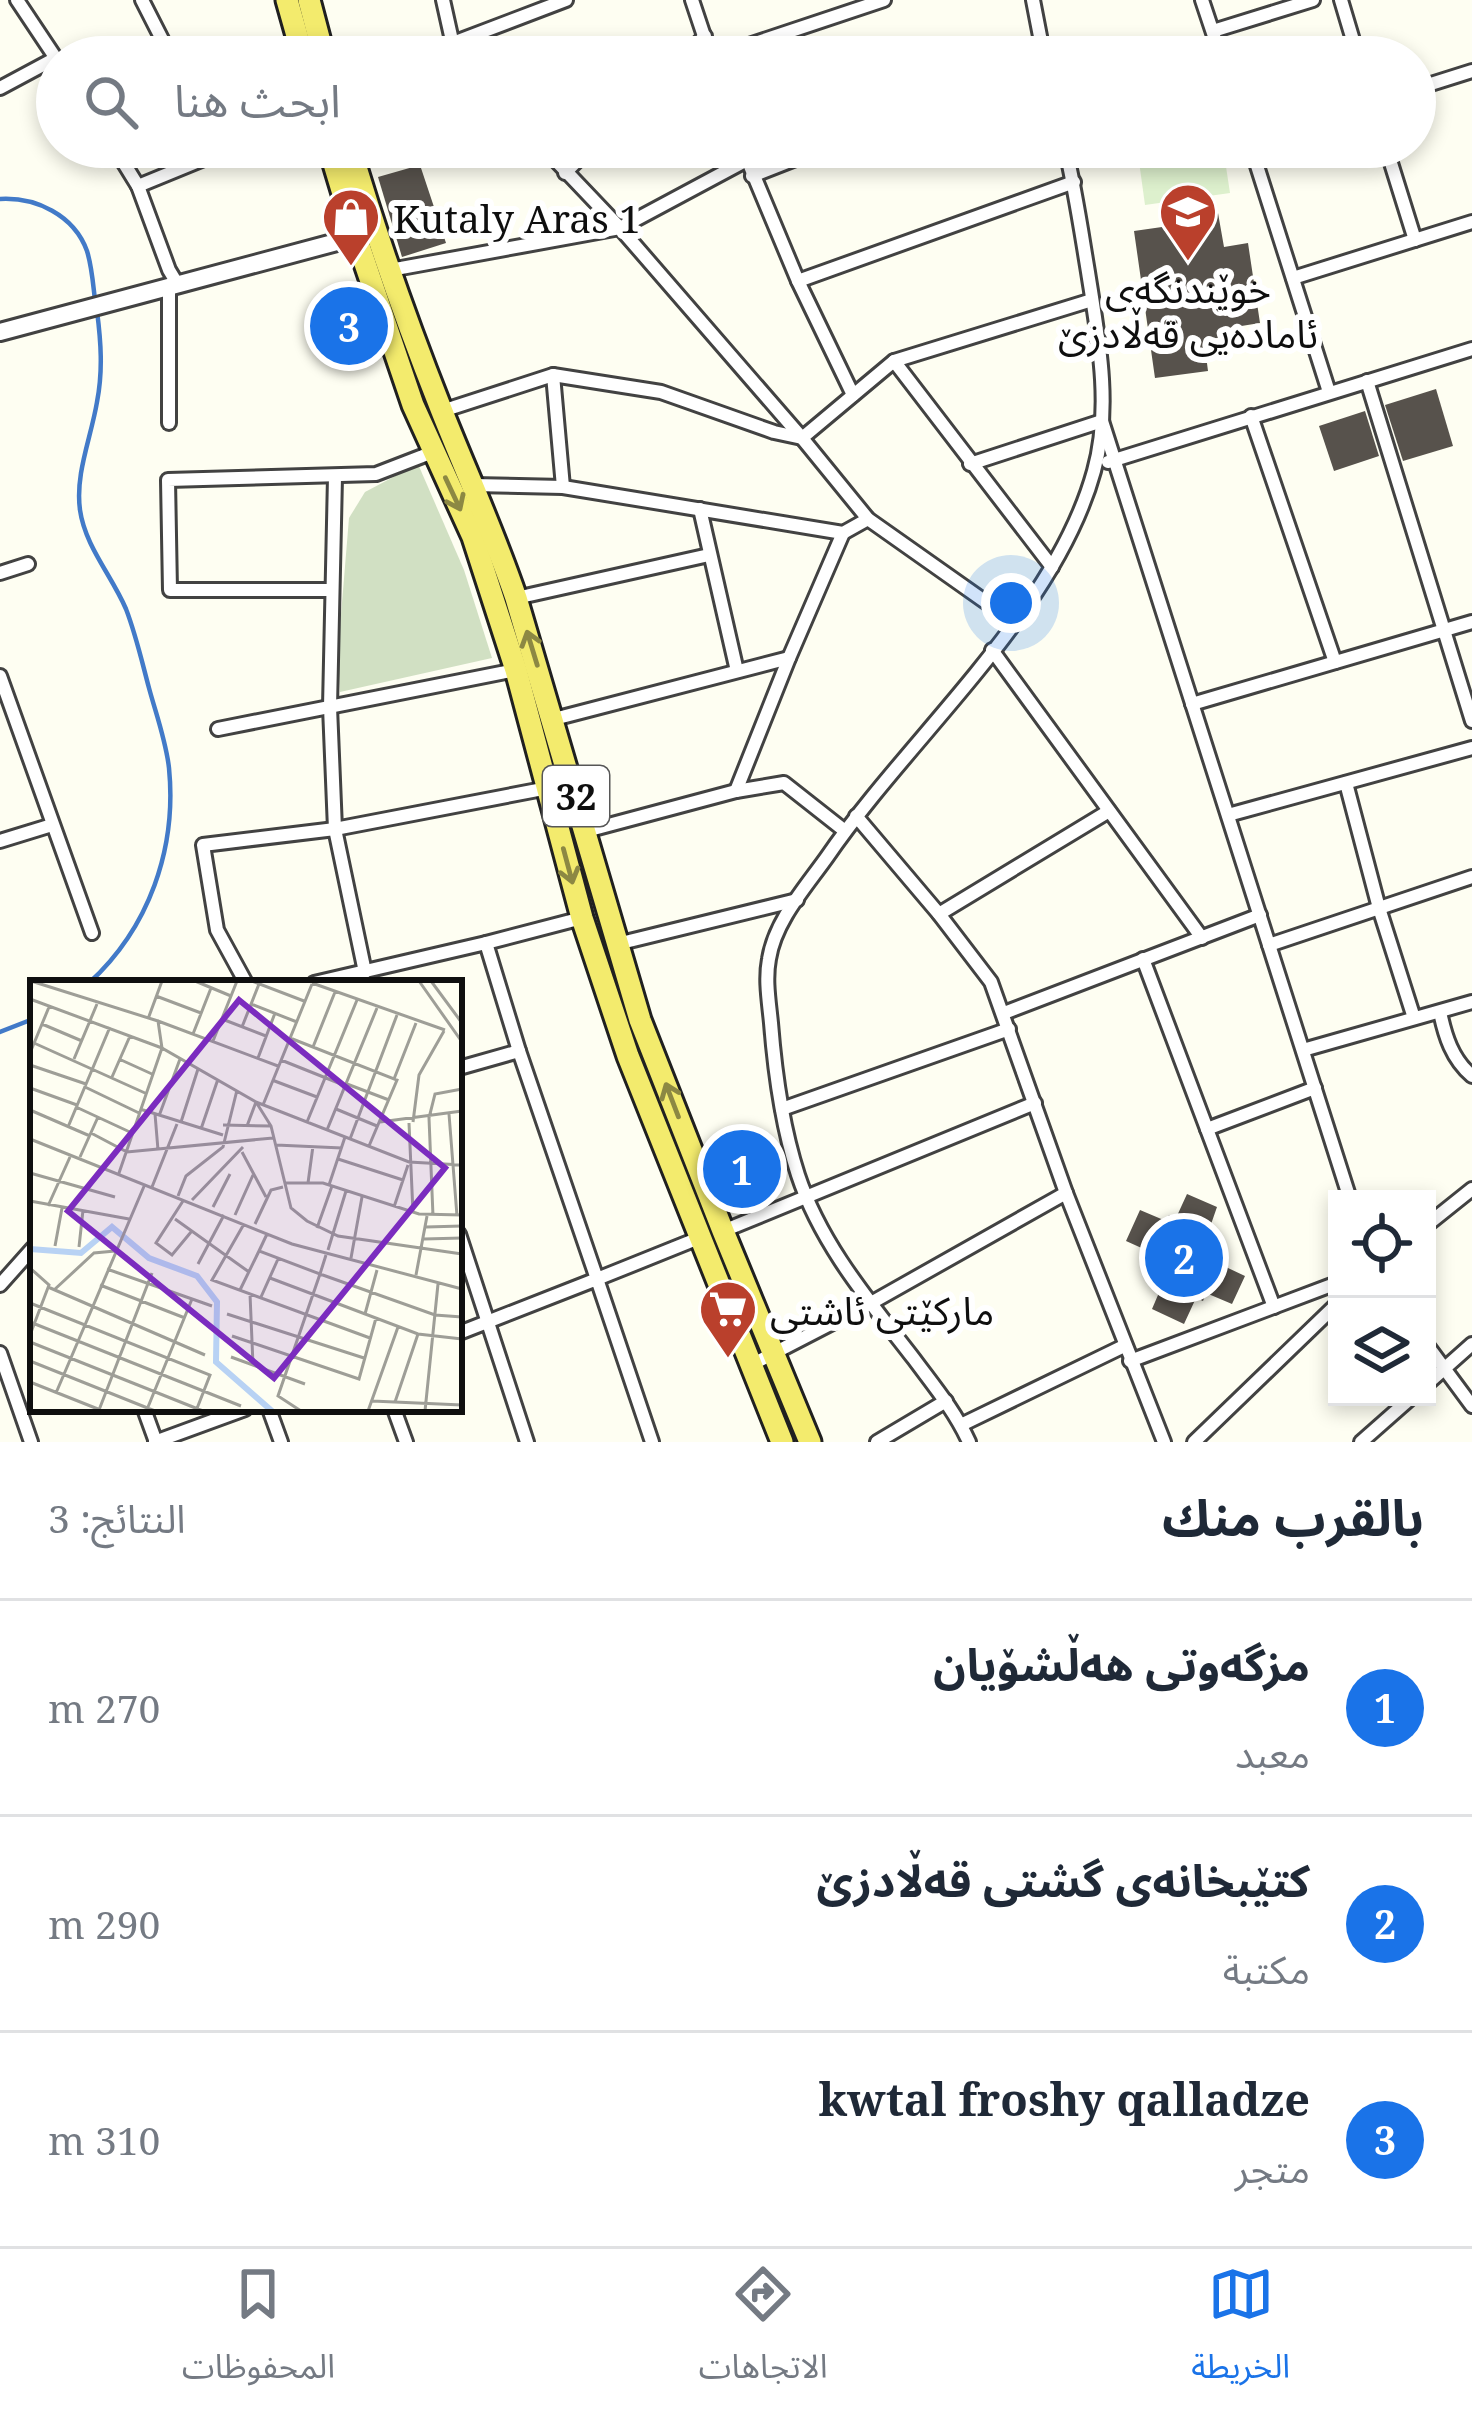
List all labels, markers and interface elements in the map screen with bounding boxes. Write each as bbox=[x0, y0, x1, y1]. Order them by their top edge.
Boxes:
search box bbox=[36, 36, 1436, 168]
icon: search bbox=[78, 69, 144, 135]
text: ابحث هنا bbox=[174, 69, 341, 130]
school or university icon: خوێندنگەی ئامادەیی قەڵادزێ bbox=[1157, 181, 1219, 263]
shop icon: Kutaly Aras 1 bbox=[320, 186, 382, 268]
place label: Kutaly Aras 1 bbox=[393, 191, 641, 244]
place label: خوێندنگەی ئامادەیی قەڵادزێ bbox=[1058, 261, 1318, 359]
pin: 3 bbox=[310, 281, 388, 371]
one-way arrow bbox=[443, 475, 465, 511]
your location bbox=[981, 573, 1041, 633]
one-way arrow bbox=[519, 629, 541, 667]
road number: 32 bbox=[543, 766, 609, 826]
one-way arrow bbox=[559, 846, 581, 884]
inset map bbox=[30, 980, 462, 1412]
one-way arrow bbox=[659, 1083, 681, 1120]
pin: 1 bbox=[703, 1124, 781, 1214]
map controls bbox=[1328, 1190, 1436, 1406]
button: locate bbox=[1328, 1190, 1436, 1298]
pin: 2 bbox=[1145, 1213, 1223, 1303]
supermarket icon: مارکێتی ئاشتی bbox=[697, 1278, 759, 1360]
place label: مارکێتی ئاشتی bbox=[770, 1283, 994, 1336]
button: layers bbox=[1328, 1298, 1436, 1406]
text: بالقرب منك bbox=[1162, 1481, 1424, 1551]
text: النتائج: 3 bbox=[48, 1491, 186, 1544]
text: مزگەوتی ھەڵشۆیان bbox=[933, 1633, 1310, 1694]
text: 270 m bbox=[48, 1681, 160, 1734]
text: 1 bbox=[1374, 1681, 1396, 1734]
text: معبد bbox=[1235, 1726, 1310, 1779]
text: کتێبخانەی گشتی قەڵادزێ bbox=[817, 1849, 1310, 1910]
text: 290 m bbox=[48, 1897, 160, 1950]
text: 2 bbox=[1374, 1897, 1396, 1950]
text: مكتبة bbox=[1223, 1942, 1310, 1995]
text: kwtal froshy qalladze bbox=[818, 2068, 1310, 2129]
text: 310 m bbox=[48, 2113, 160, 2166]
text: 3 bbox=[1374, 2113, 1396, 2166]
text: متجر bbox=[1235, 2141, 1310, 2194]
tab: المحفوظات bbox=[182, 2261, 335, 2402]
tab: الاتجاهات bbox=[699, 2261, 828, 2402]
tab: الخريطة bbox=[1191, 2261, 1290, 2402]

